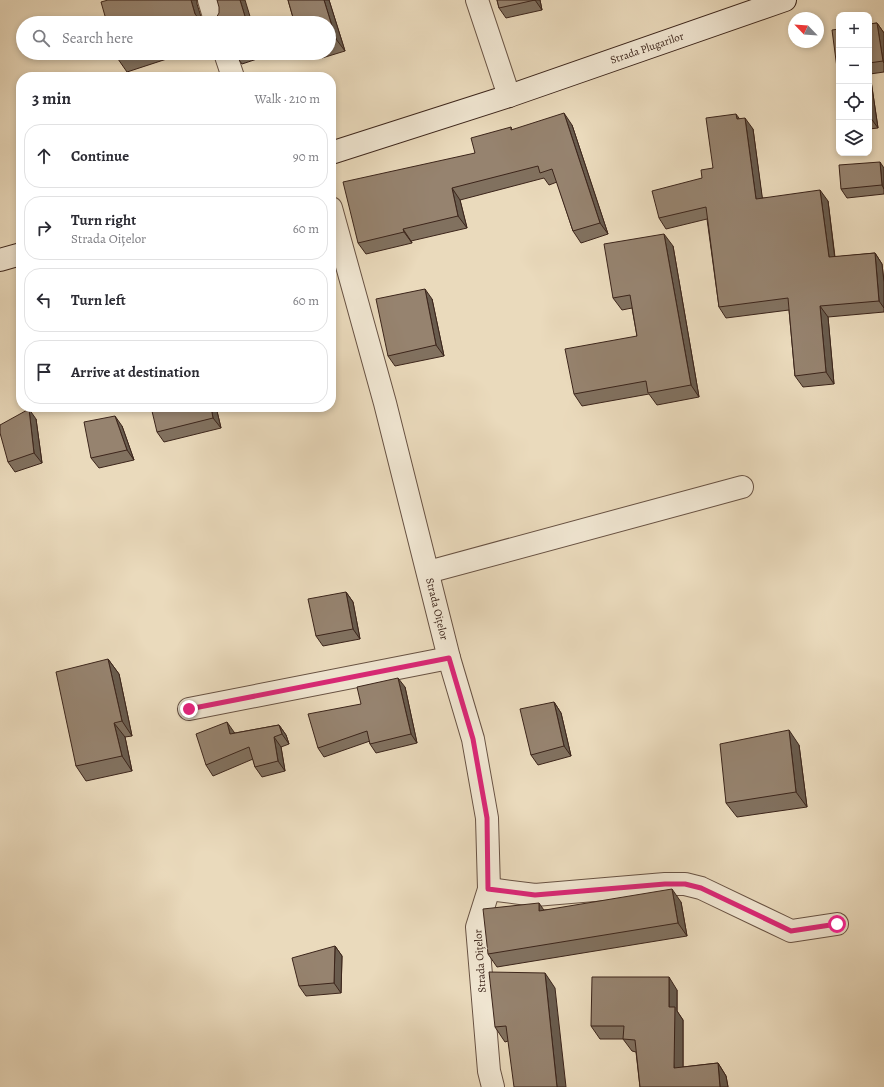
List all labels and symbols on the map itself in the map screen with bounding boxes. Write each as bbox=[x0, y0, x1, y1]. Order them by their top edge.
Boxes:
north arrow bbox=[788, 12, 824, 48]
street label: Strada Plugarilor bbox=[608, 28, 686, 68]
street label: Strada Oițelor bbox=[422, 576, 452, 642]
route end bbox=[180, 700, 198, 718]
route start bbox=[828, 915, 846, 933]
street label: Strada Oițelor bbox=[470, 929, 490, 993]

